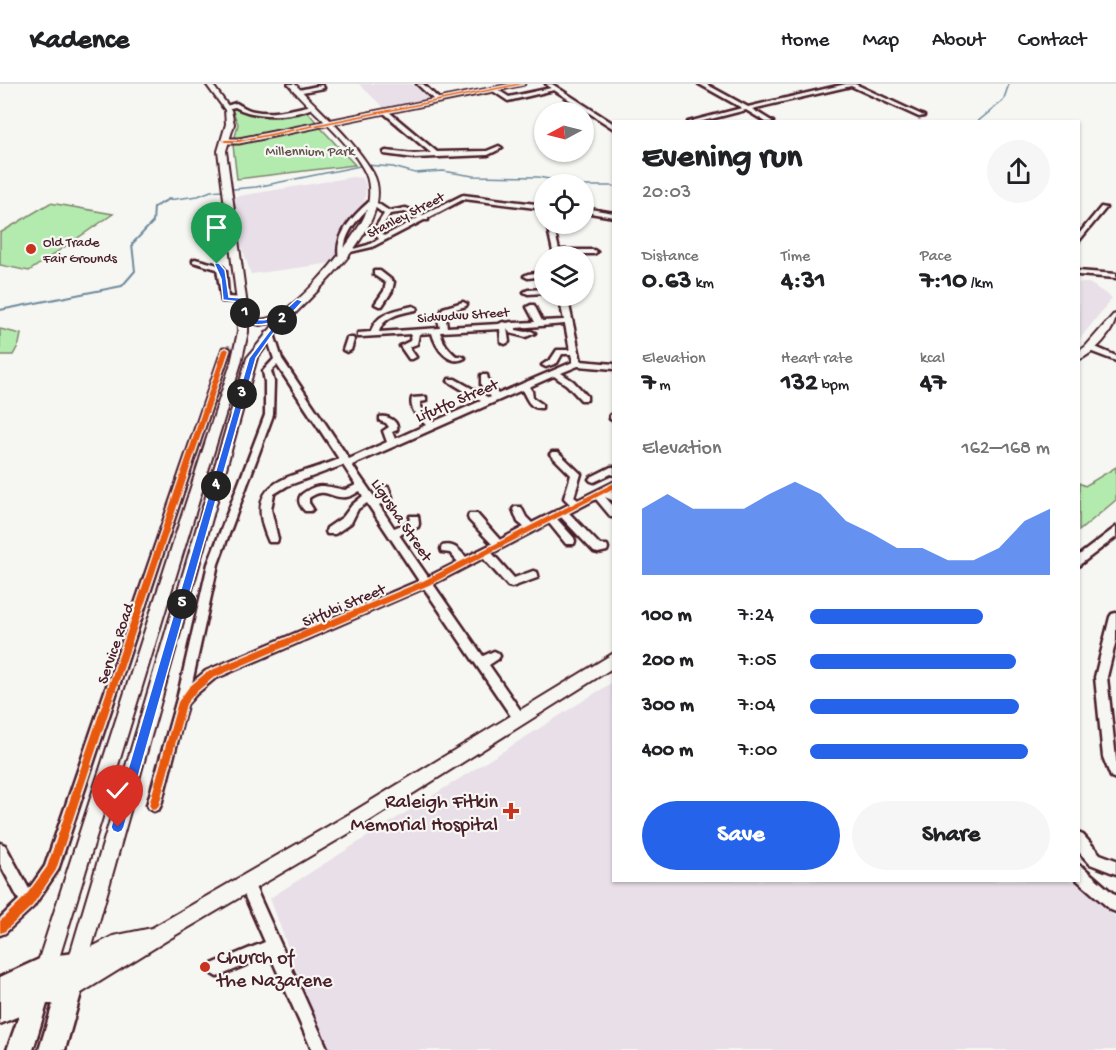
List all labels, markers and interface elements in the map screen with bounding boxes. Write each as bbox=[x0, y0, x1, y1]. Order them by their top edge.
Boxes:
text: Kadence bbox=[30, 25, 129, 58]
text: Home bbox=[781, 29, 829, 54]
text: Map bbox=[862, 29, 899, 54]
text: About bbox=[932, 29, 985, 54]
text: Contact bbox=[1018, 29, 1086, 54]
north arrow bbox=[534, 102, 594, 162]
map controls bbox=[534, 102, 594, 306]
text: Evening run bbox=[642, 140, 802, 178]
button: share bbox=[987, 140, 1050, 203]
park label: Millennium Park bbox=[266, 144, 356, 161]
button: locate bbox=[534, 174, 594, 234]
text: 20:03 bbox=[642, 182, 691, 205]
street label: Stanley Street bbox=[365, 189, 449, 243]
pin bbox=[191, 202, 242, 264]
icon: arrive bbox=[200, 211, 233, 244]
place label: Old Trade Fair Grounds bbox=[42, 235, 118, 268]
marker: Old Trade Fair Grounds bbox=[24, 242, 38, 256]
button: layers bbox=[534, 246, 594, 306]
text: Distance bbox=[642, 248, 699, 267]
text: Time bbox=[781, 248, 810, 267]
text: Pace bbox=[920, 248, 951, 267]
text: 0.63 bbox=[642, 267, 692, 298]
text: 4:31 bbox=[781, 267, 825, 298]
text: 7:10 bbox=[920, 267, 967, 298]
text: km bbox=[692, 275, 714, 294]
text: /km bbox=[967, 275, 993, 294]
pin: 1 bbox=[230, 298, 260, 328]
text: 1 bbox=[242, 303, 248, 322]
pin: 2 bbox=[267, 305, 297, 335]
street label: Sidvudvu Street bbox=[417, 305, 511, 328]
text: 2 bbox=[278, 310, 286, 329]
text: Elevation bbox=[642, 350, 706, 369]
text: Heart rate bbox=[781, 350, 853, 369]
text: kcal bbox=[920, 350, 945, 369]
text: 7 bbox=[642, 369, 656, 400]
text: 132 bbox=[781, 369, 818, 400]
text: 47 bbox=[920, 369, 946, 400]
street label: Lifutfo Street bbox=[413, 376, 503, 428]
text: m bbox=[656, 377, 671, 396]
text: bpm bbox=[818, 377, 849, 396]
pin: 3 bbox=[227, 379, 257, 409]
text: 3 bbox=[238, 384, 246, 403]
text: Elevation bbox=[642, 438, 722, 461]
text: 162–168 m bbox=[962, 438, 1050, 461]
pin: 4 bbox=[201, 471, 231, 501]
text: 4 bbox=[212, 476, 220, 495]
street label: Ligusha Street bbox=[365, 476, 436, 567]
street label: Sitfubi Street bbox=[300, 581, 390, 633]
pin: 5 bbox=[167, 589, 197, 619]
text: 5 bbox=[178, 594, 186, 613]
street label: Service Road bbox=[95, 600, 141, 687]
text: 100 m bbox=[642, 605, 692, 628]
text: 7:24 bbox=[738, 605, 774, 628]
text: 200 m bbox=[642, 650, 693, 673]
text: 7:05 bbox=[738, 650, 777, 673]
text: 300 m bbox=[642, 695, 694, 718]
text: 7:04 bbox=[738, 695, 776, 718]
text: 400 m bbox=[642, 740, 693, 763]
text: 7:00 bbox=[738, 740, 777, 763]
pin bbox=[92, 765, 143, 827]
icon: check bbox=[101, 774, 134, 807]
place label: Raleigh Fitkin Memorial Hospital bbox=[351, 792, 498, 838]
button: Save bbox=[642, 801, 840, 870]
button: Share bbox=[852, 801, 1050, 870]
marker: Raleigh Fitkin Memorial Hospital bbox=[502, 802, 520, 820]
place label: Church of the Nazarene bbox=[215, 948, 333, 994]
marker: Church of the Nazarene bbox=[198, 960, 212, 974]

